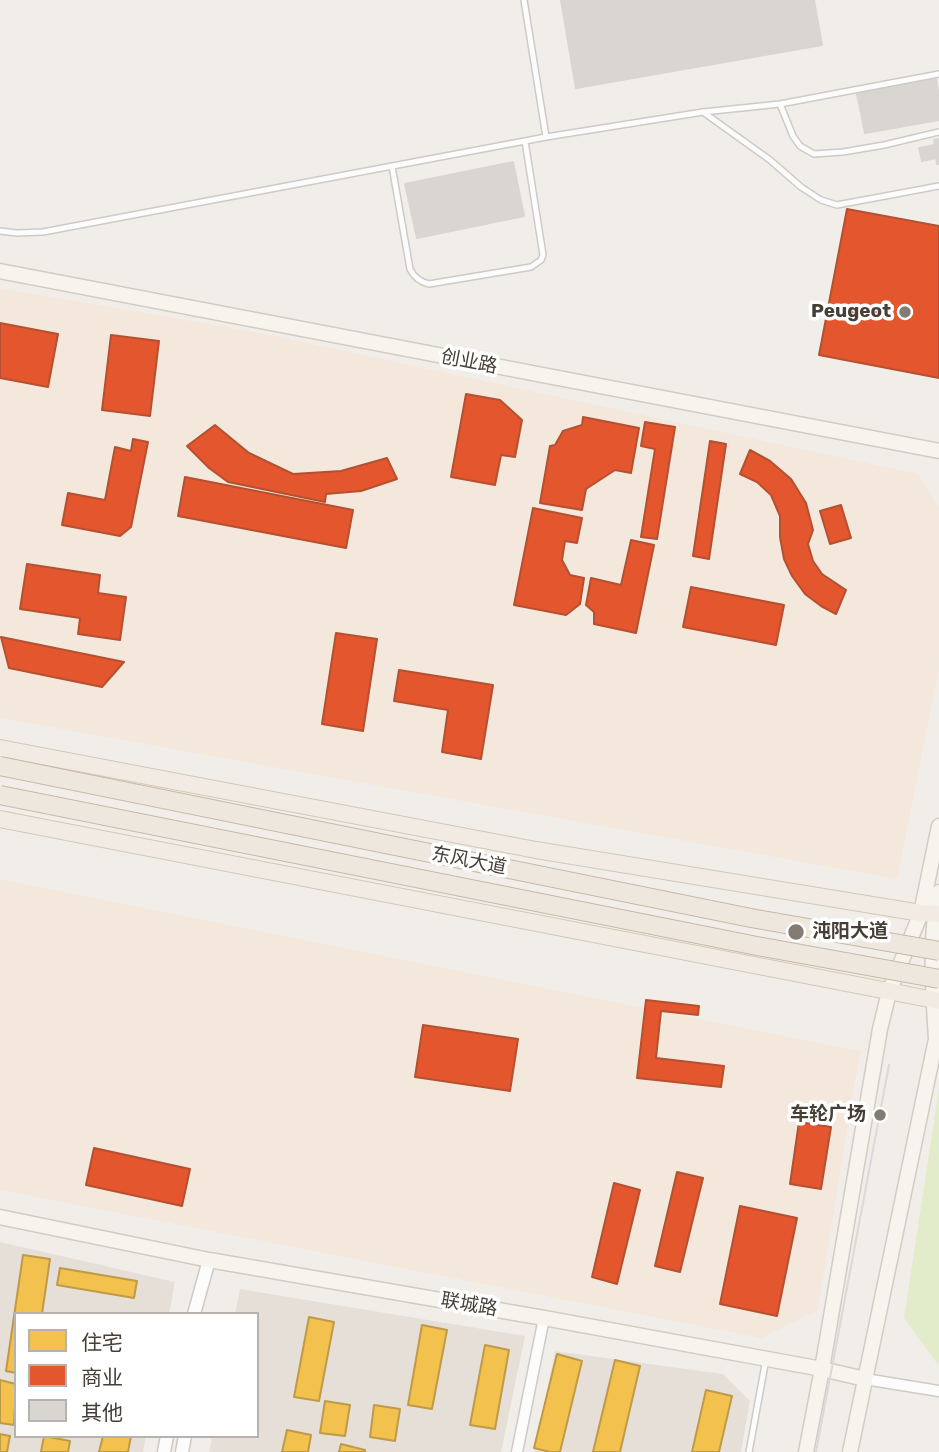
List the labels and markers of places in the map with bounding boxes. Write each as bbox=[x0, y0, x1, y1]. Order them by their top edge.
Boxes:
place label: Peugeot bbox=[811, 301, 891, 323]
marker: Peugeot bbox=[897, 304, 913, 320]
place label: 沌阳大道 bbox=[812, 921, 888, 943]
marker: 沌阳大道 bbox=[786, 922, 806, 942]
place label: 车轮广场 bbox=[790, 1104, 866, 1126]
marker: 车轮广场 bbox=[872, 1107, 888, 1123]

